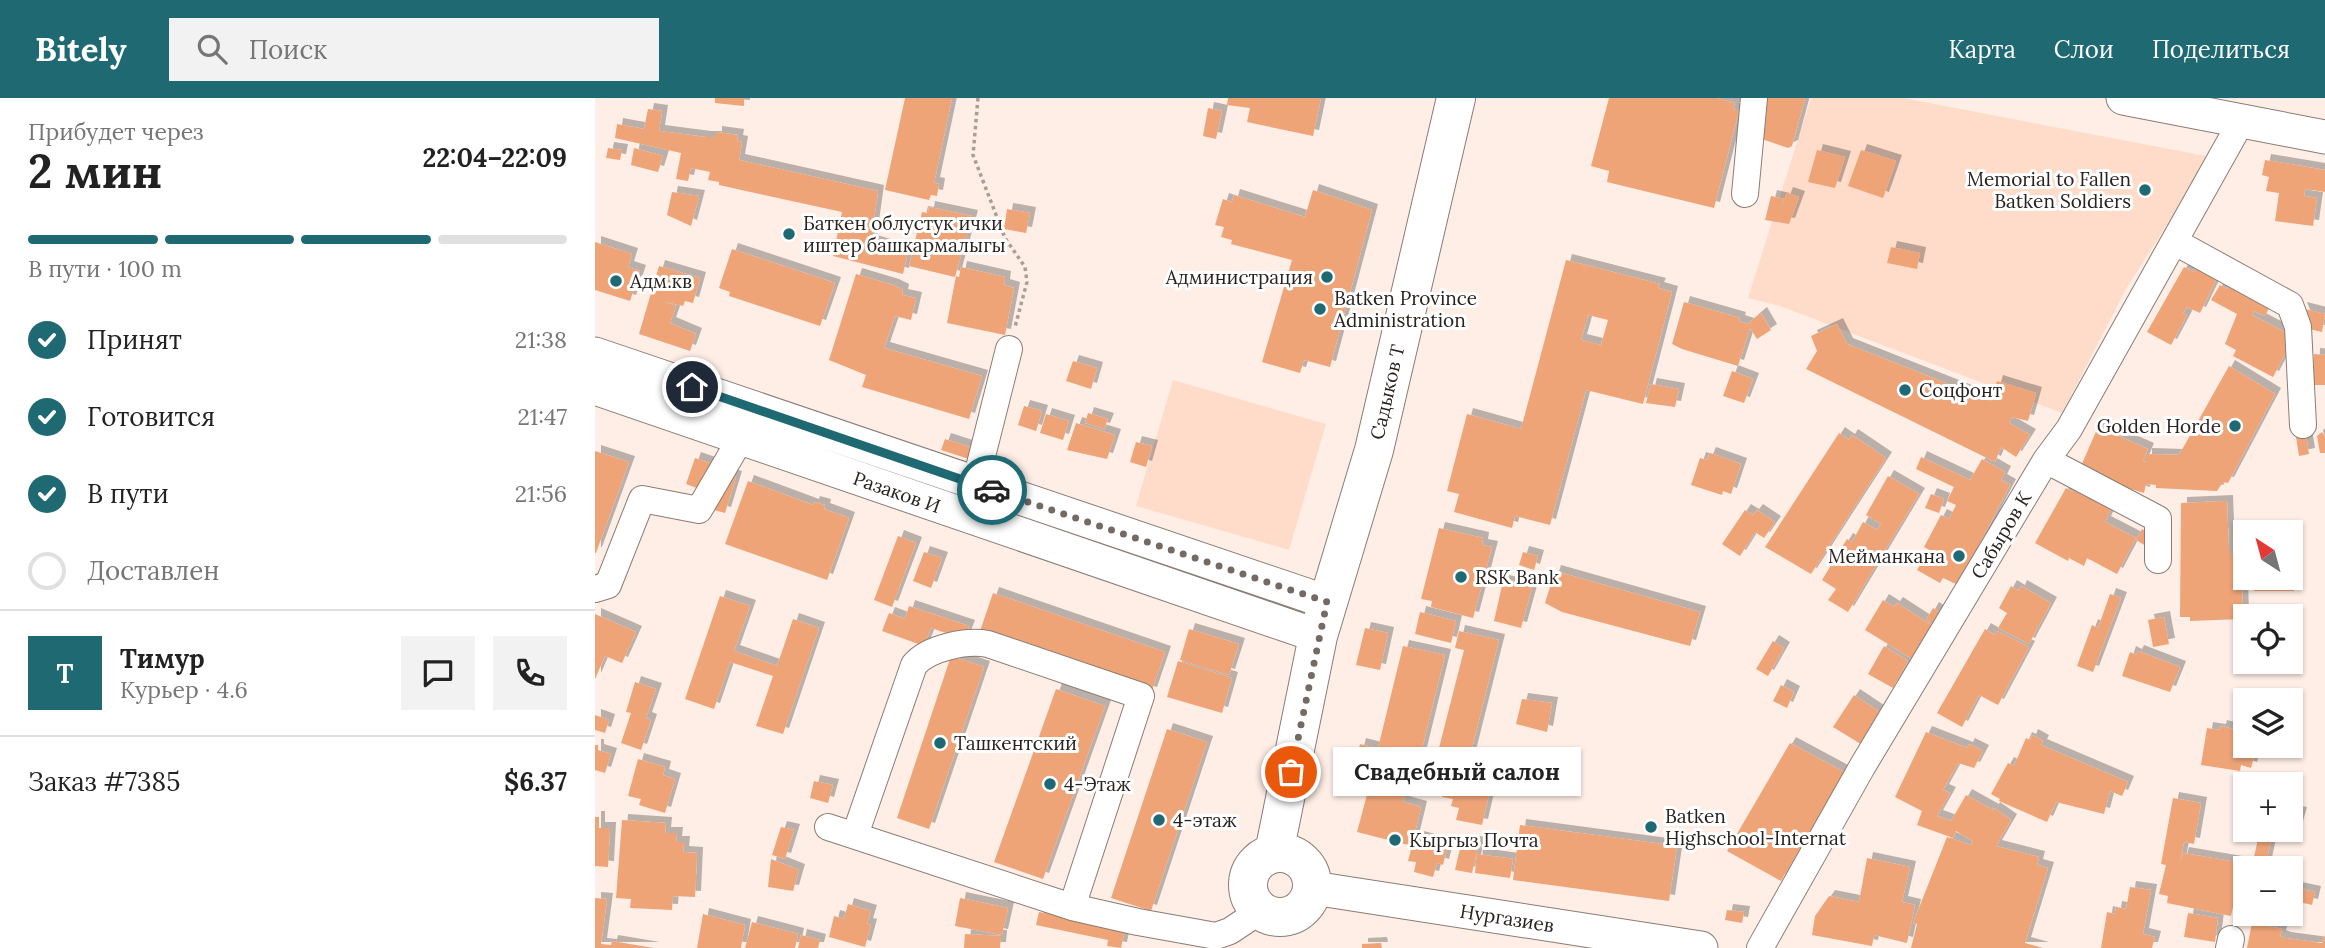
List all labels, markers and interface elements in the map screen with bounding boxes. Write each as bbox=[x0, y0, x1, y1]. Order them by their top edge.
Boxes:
search box bbox=[169, 18, 659, 81]
text: Bitely bbox=[35, 28, 127, 70]
icon: search bbox=[193, 30, 231, 68]
text: Поиск bbox=[249, 33, 327, 66]
text: Карта bbox=[1948, 34, 2016, 65]
text: Слои bbox=[2054, 34, 2114, 65]
text: Поделиться bbox=[2152, 34, 2290, 65]
text: Прибудет через bbox=[28, 117, 204, 146]
text: 22:04–22:09 bbox=[422, 141, 567, 174]
text: 2 мин bbox=[28, 142, 162, 201]
place label: Memorial to Fallen Batken Soldiers bbox=[1967, 167, 2131, 213]
marker: Memorial to Fallen Batken Soldiers bbox=[2137, 182, 2153, 198]
place label: Баткен облустук ички иштер башкармалыгы bbox=[803, 211, 1006, 257]
marker: Баткен облустук ички иштер башкармалыгы bbox=[781, 226, 797, 242]
text: В пути · 100 m bbox=[28, 254, 182, 283]
place label: Администрация bbox=[1165, 265, 1313, 289]
place label: Адм.кв bbox=[629, 269, 692, 293]
marker: Администрация bbox=[1319, 269, 1335, 285]
marker: Адм.кв bbox=[608, 273, 624, 289]
place label: Batken Province Administration bbox=[1333, 286, 1477, 332]
marker: Batken Province Administration bbox=[1312, 301, 1328, 317]
icon: check bbox=[28, 321, 66, 359]
text: Принят bbox=[87, 323, 182, 356]
text: 21:38 bbox=[515, 325, 567, 354]
street label: Садыков Т bbox=[1364, 342, 1410, 442]
pin bbox=[662, 357, 722, 417]
icon: home bbox=[673, 368, 711, 406]
place label: Соцфонт bbox=[1919, 378, 2002, 402]
marker: Соцфонт bbox=[1897, 382, 1913, 398]
icon: check bbox=[28, 398, 66, 436]
text: Готовится bbox=[87, 400, 215, 433]
text: 21:47 bbox=[517, 402, 567, 431]
place label: Golden Horde bbox=[2097, 414, 2221, 438]
marker: Golden Horde bbox=[2227, 418, 2243, 434]
courier bbox=[957, 455, 1027, 525]
street label: Разаков И bbox=[850, 466, 944, 518]
icon: car bbox=[973, 471, 1011, 509]
icon: check bbox=[28, 475, 66, 513]
text: В пути bbox=[87, 477, 169, 510]
text: 21:56 bbox=[515, 479, 567, 508]
street label: Сабыров К bbox=[1966, 487, 2036, 583]
north arrow bbox=[2233, 520, 2303, 590]
map controls bbox=[2233, 520, 2303, 926]
place label: Мейманкана bbox=[1828, 544, 1945, 568]
marker: Мейманкана bbox=[1951, 548, 1967, 564]
text: Доставлен bbox=[87, 554, 220, 587]
place label: RSK Bank bbox=[1475, 565, 1560, 589]
marker: RSK Bank bbox=[1453, 569, 1469, 585]
button: locate bbox=[2233, 604, 2303, 674]
button: chat bbox=[401, 636, 475, 710]
button: phone bbox=[493, 636, 567, 710]
text: Тимур bbox=[120, 642, 205, 675]
text: Т bbox=[57, 657, 73, 690]
text: Курьер · 4.6 bbox=[120, 675, 248, 704]
button: layers bbox=[2233, 688, 2303, 758]
place label: Ташкентский bbox=[954, 731, 1077, 755]
marker: Ташкентский bbox=[932, 735, 948, 751]
pin bbox=[1261, 742, 1321, 802]
callout: Cвадебный салон bbox=[1333, 748, 1582, 796]
icon: bag bbox=[1272, 753, 1310, 791]
text: Cвадебный салон bbox=[1354, 757, 1560, 786]
text: Заказ #7385 bbox=[28, 765, 180, 798]
text: $6.37 bbox=[504, 765, 567, 798]
place label: 4-Этаж bbox=[1064, 772, 1131, 796]
button: + bbox=[2233, 772, 2303, 842]
marker: 4-Этаж bbox=[1042, 776, 1058, 792]
place label: Batken Highschool-Internat bbox=[1665, 804, 1847, 850]
place label: 4-этаж bbox=[1173, 808, 1237, 832]
marker: 4-этаж bbox=[1151, 812, 1167, 828]
marker: Batken Highschool-Internat bbox=[1643, 819, 1659, 835]
place label: Кыргыз Почта bbox=[1409, 828, 1539, 852]
marker: Кыргыз Почта bbox=[1387, 832, 1403, 848]
button: − bbox=[2233, 856, 2303, 926]
street label: Нургазиев bbox=[1458, 899, 1556, 937]

